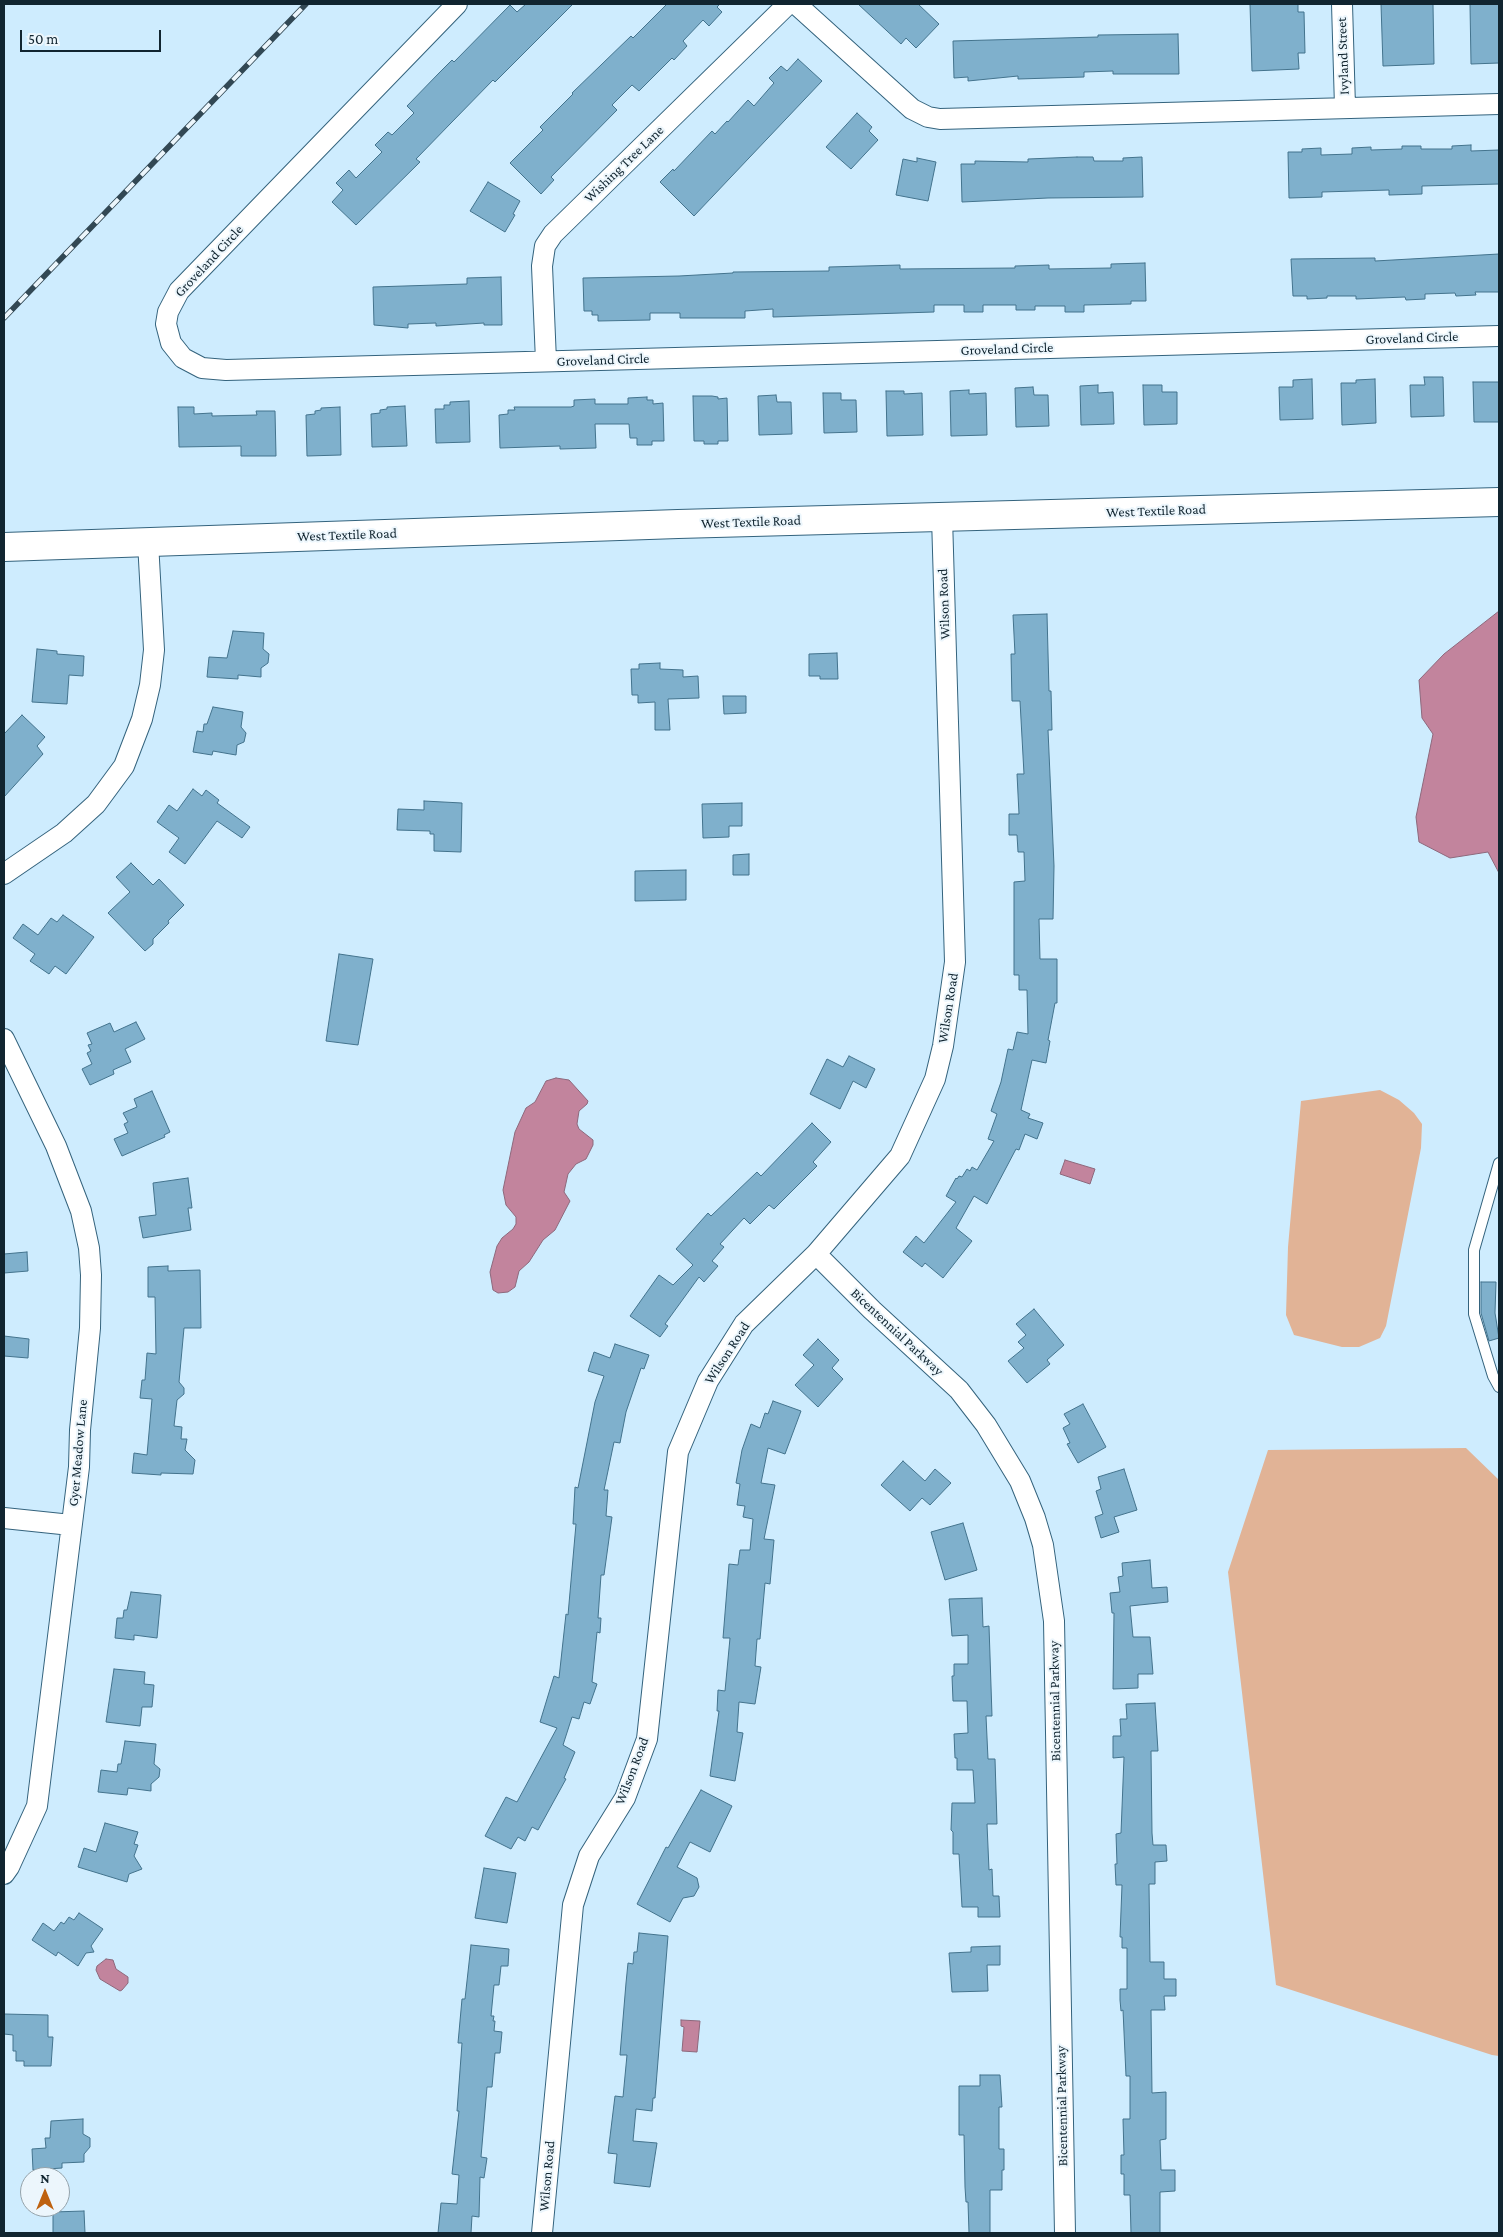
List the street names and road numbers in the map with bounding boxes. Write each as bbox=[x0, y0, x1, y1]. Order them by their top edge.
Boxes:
street label: Ivyland Street bbox=[1333, 17, 1353, 95]
street label: Wishing Tree Lane bbox=[581, 122, 667, 206]
street label: Groveland Circle bbox=[171, 221, 247, 301]
street label: Groveland Circle bbox=[1365, 328, 1459, 348]
street label: Groveland Circle bbox=[960, 339, 1054, 359]
street label: Groveland Circle bbox=[556, 350, 650, 370]
street label: West Textile Road bbox=[1106, 501, 1206, 521]
street label: West Textile Road bbox=[701, 512, 801, 532]
street label: West Textile Road bbox=[297, 525, 397, 545]
street label: Wilson Road bbox=[934, 568, 954, 640]
street label: Wilson Road bbox=[934, 972, 962, 1044]
street label: Bicentennial Parkway bbox=[847, 1285, 947, 1379]
street label: Wilson Road bbox=[701, 1319, 753, 1387]
street label: Gyer Meadow Lane bbox=[65, 1399, 91, 1507]
street label: Bicentennial Parkway bbox=[1046, 1641, 1064, 1761]
street label: Wilson Road bbox=[611, 1735, 653, 1807]
street label: Bicentennial Parkway bbox=[1053, 2046, 1071, 2166]
street label: Wilson Road bbox=[536, 2140, 558, 2212]

